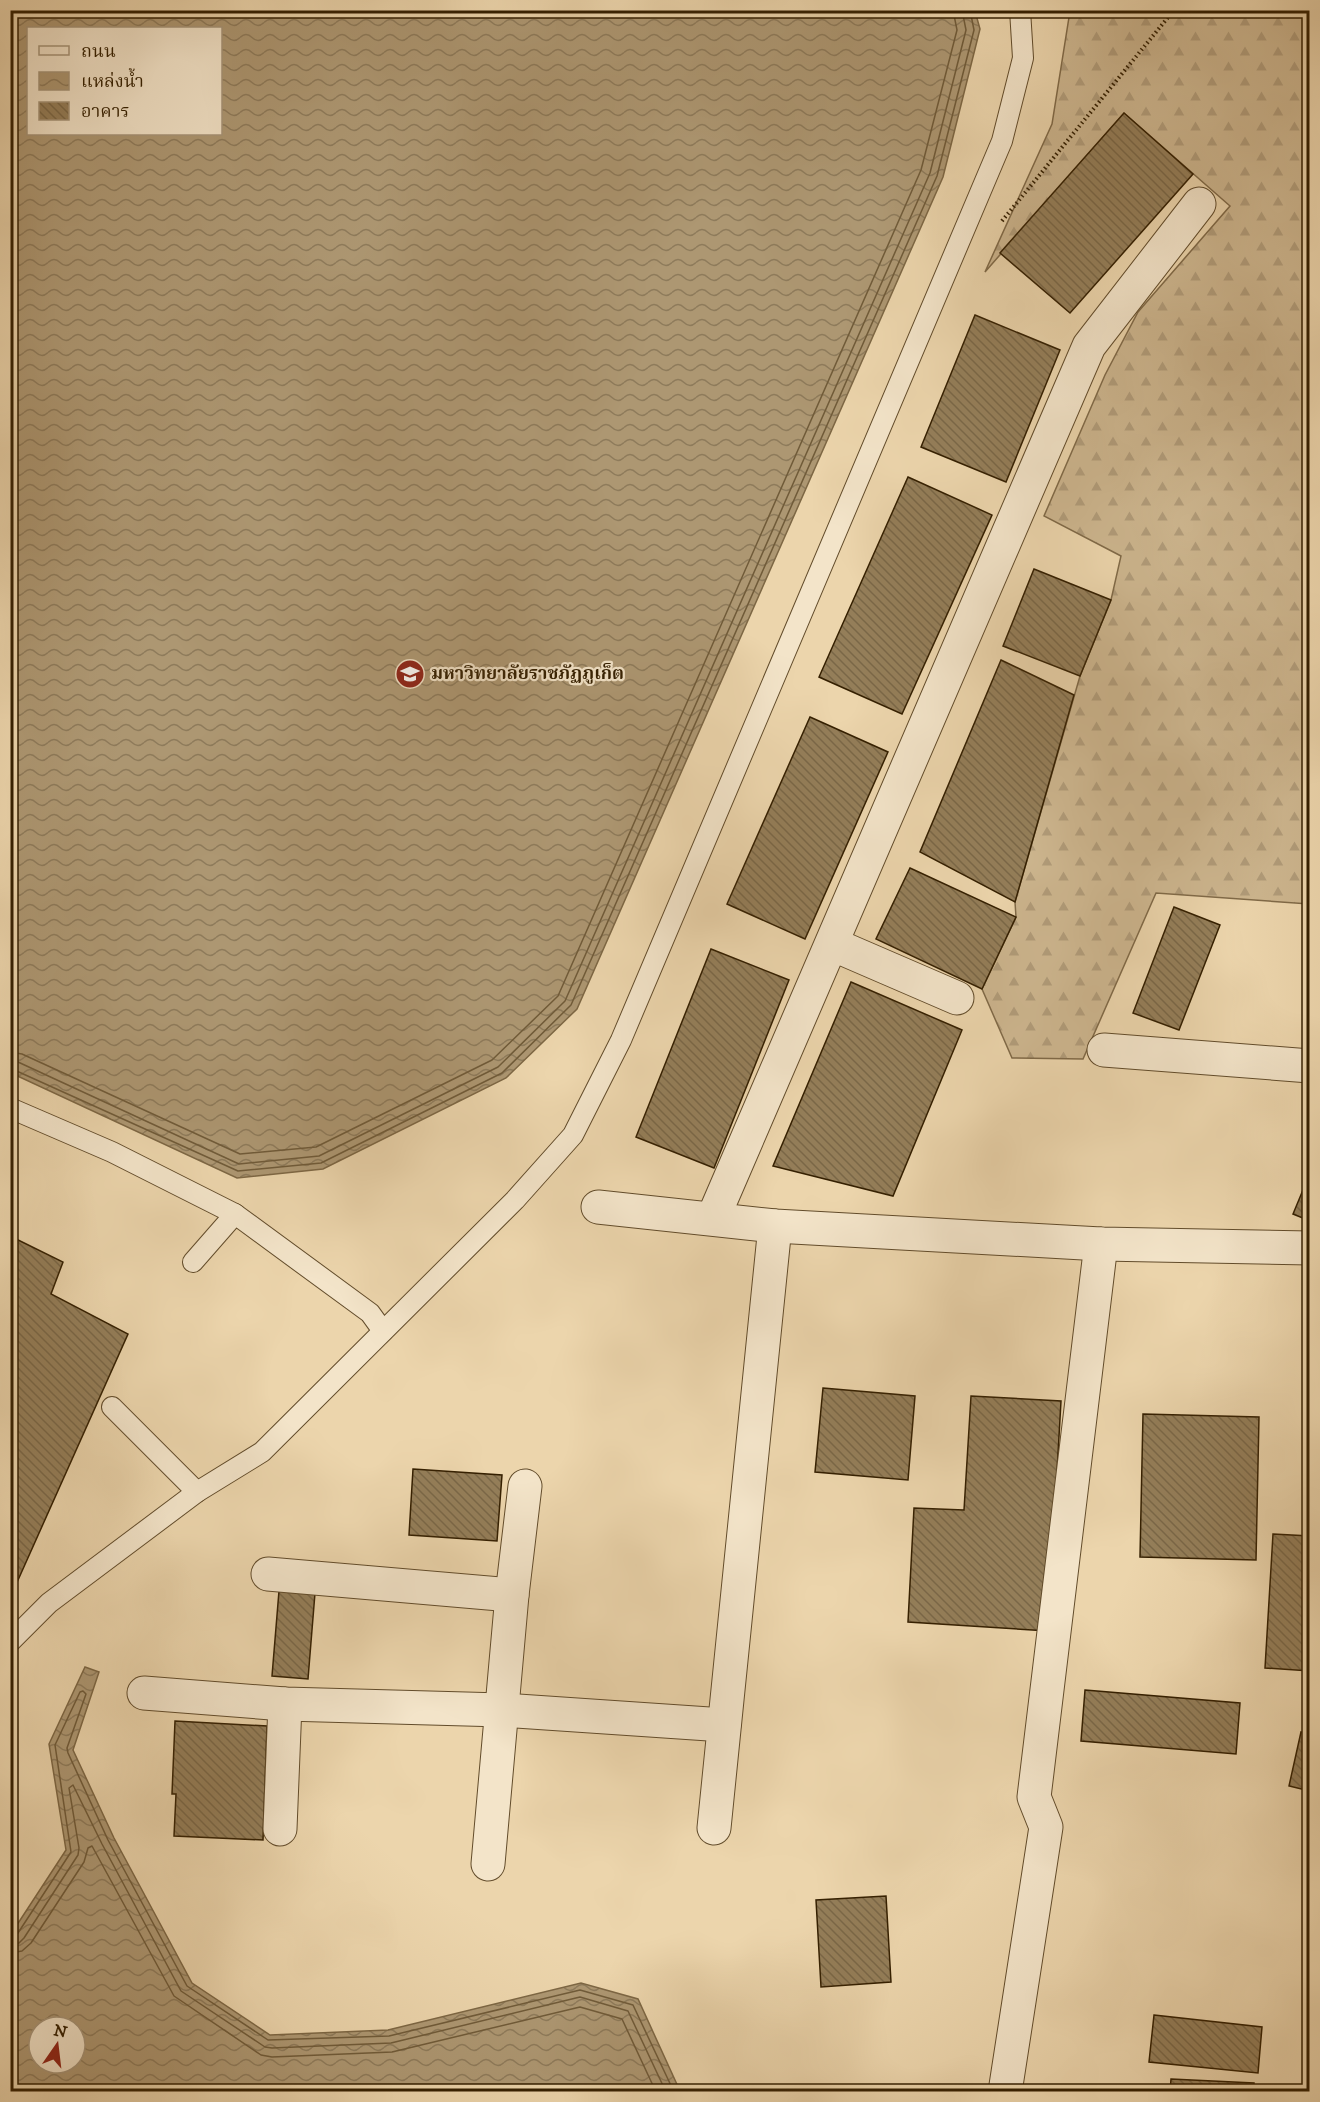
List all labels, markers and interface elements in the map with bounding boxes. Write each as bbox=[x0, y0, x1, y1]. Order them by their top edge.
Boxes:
legend bbox=[27, 27, 222, 135]
text: ถนน bbox=[81, 41, 116, 63]
text: แหล่งน้ำ bbox=[81, 67, 144, 93]
text: อาคาร bbox=[81, 101, 130, 123]
school or university icon: มหาวิทยาลัยราชภัฏภูเก็ต bbox=[394, 658, 426, 690]
place label: มหาวิทยาลัยราชภัฏภูเก็ต bbox=[431, 663, 624, 685]
north arrow bbox=[27, 2015, 87, 2075]
text: N bbox=[52, 2020, 69, 2043]

